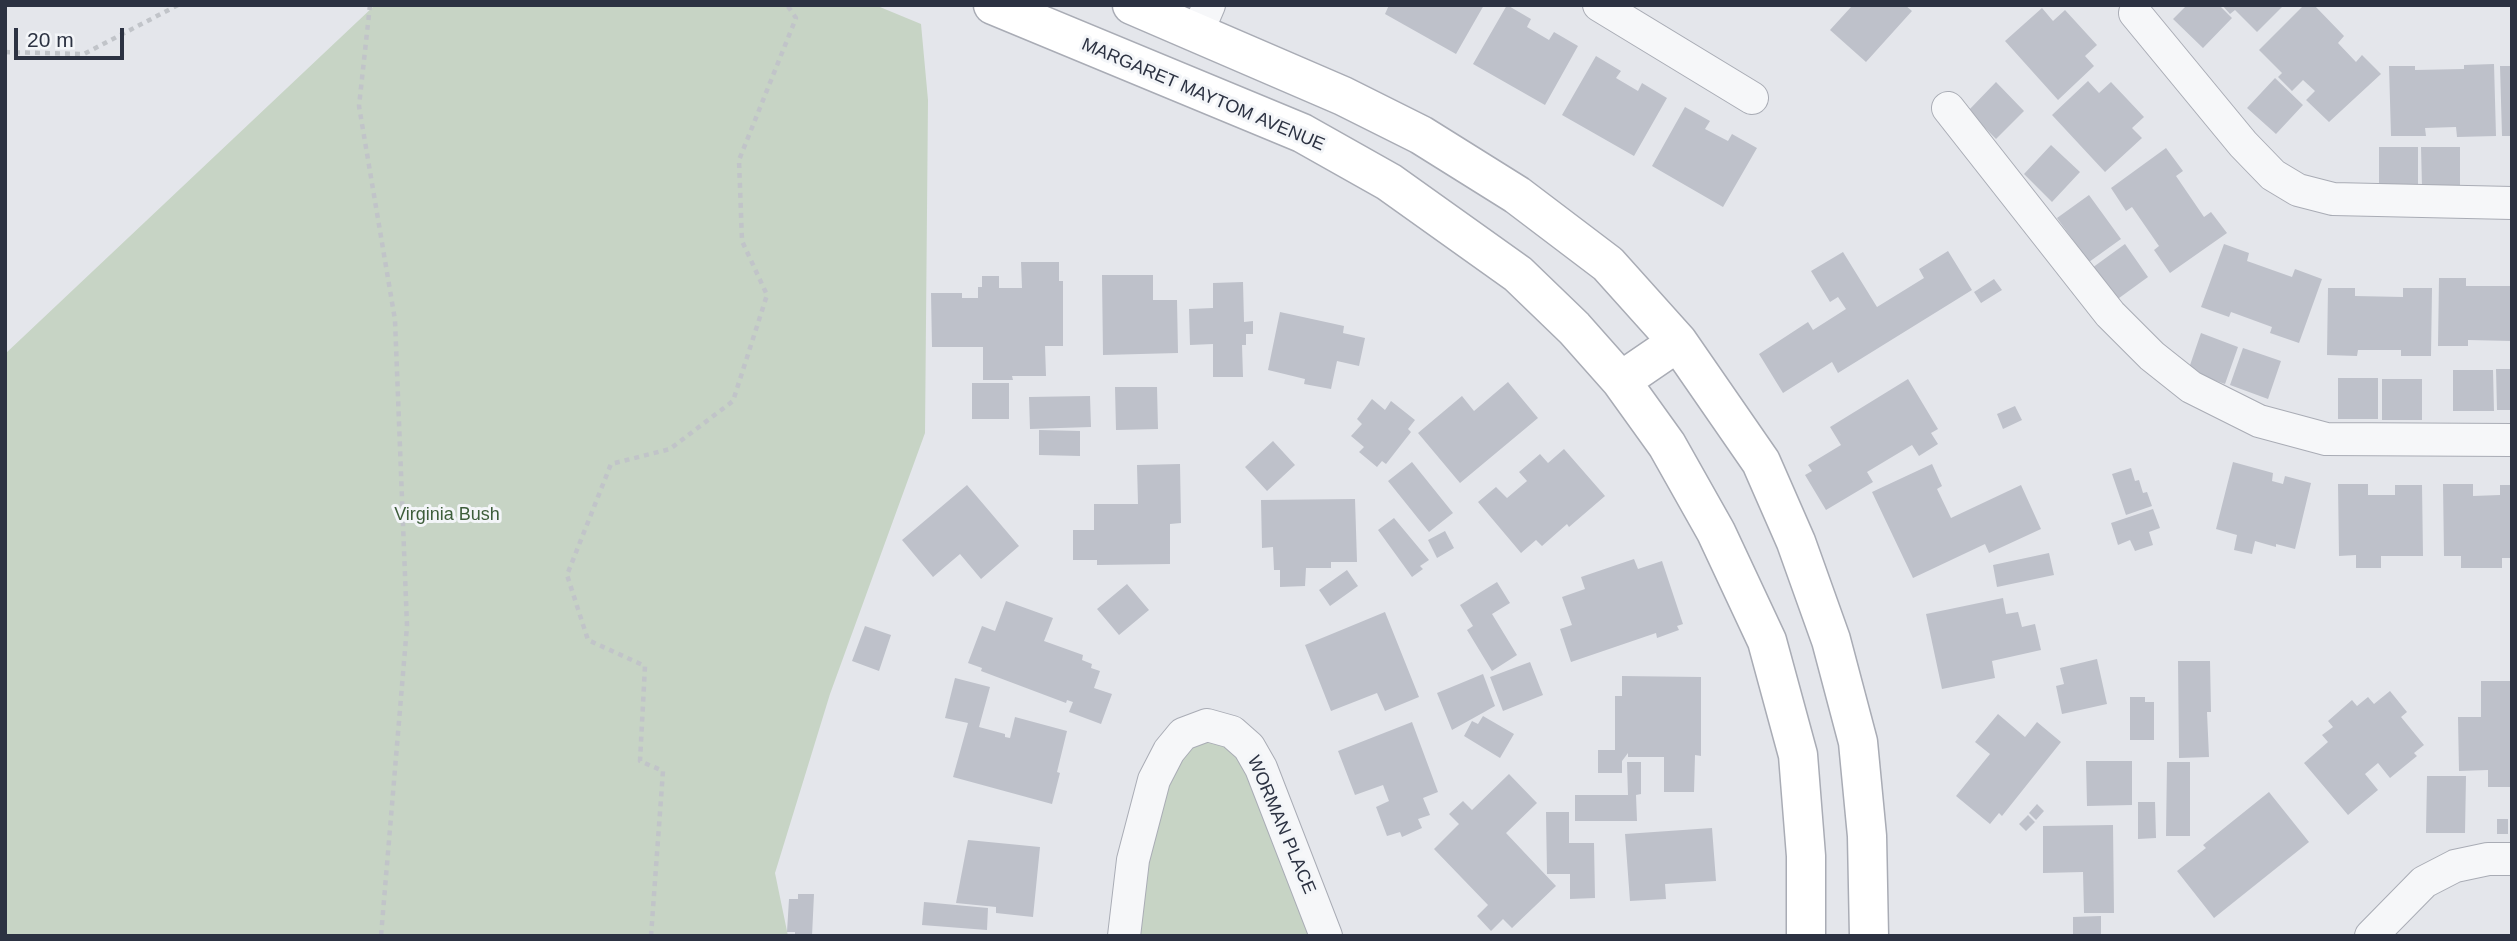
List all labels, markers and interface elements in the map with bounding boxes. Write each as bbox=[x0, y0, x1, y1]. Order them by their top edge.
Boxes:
scale bar bbox=[18, 14, 128, 58]
text: 20 m bbox=[27, 28, 74, 51]
street label: MARGARET MAYTOM AVENUE bbox=[1078, 34, 1328, 156]
park label: Virginia Bush bbox=[394, 504, 500, 526]
street label: WORMAN PLACE bbox=[1242, 753, 1320, 897]

